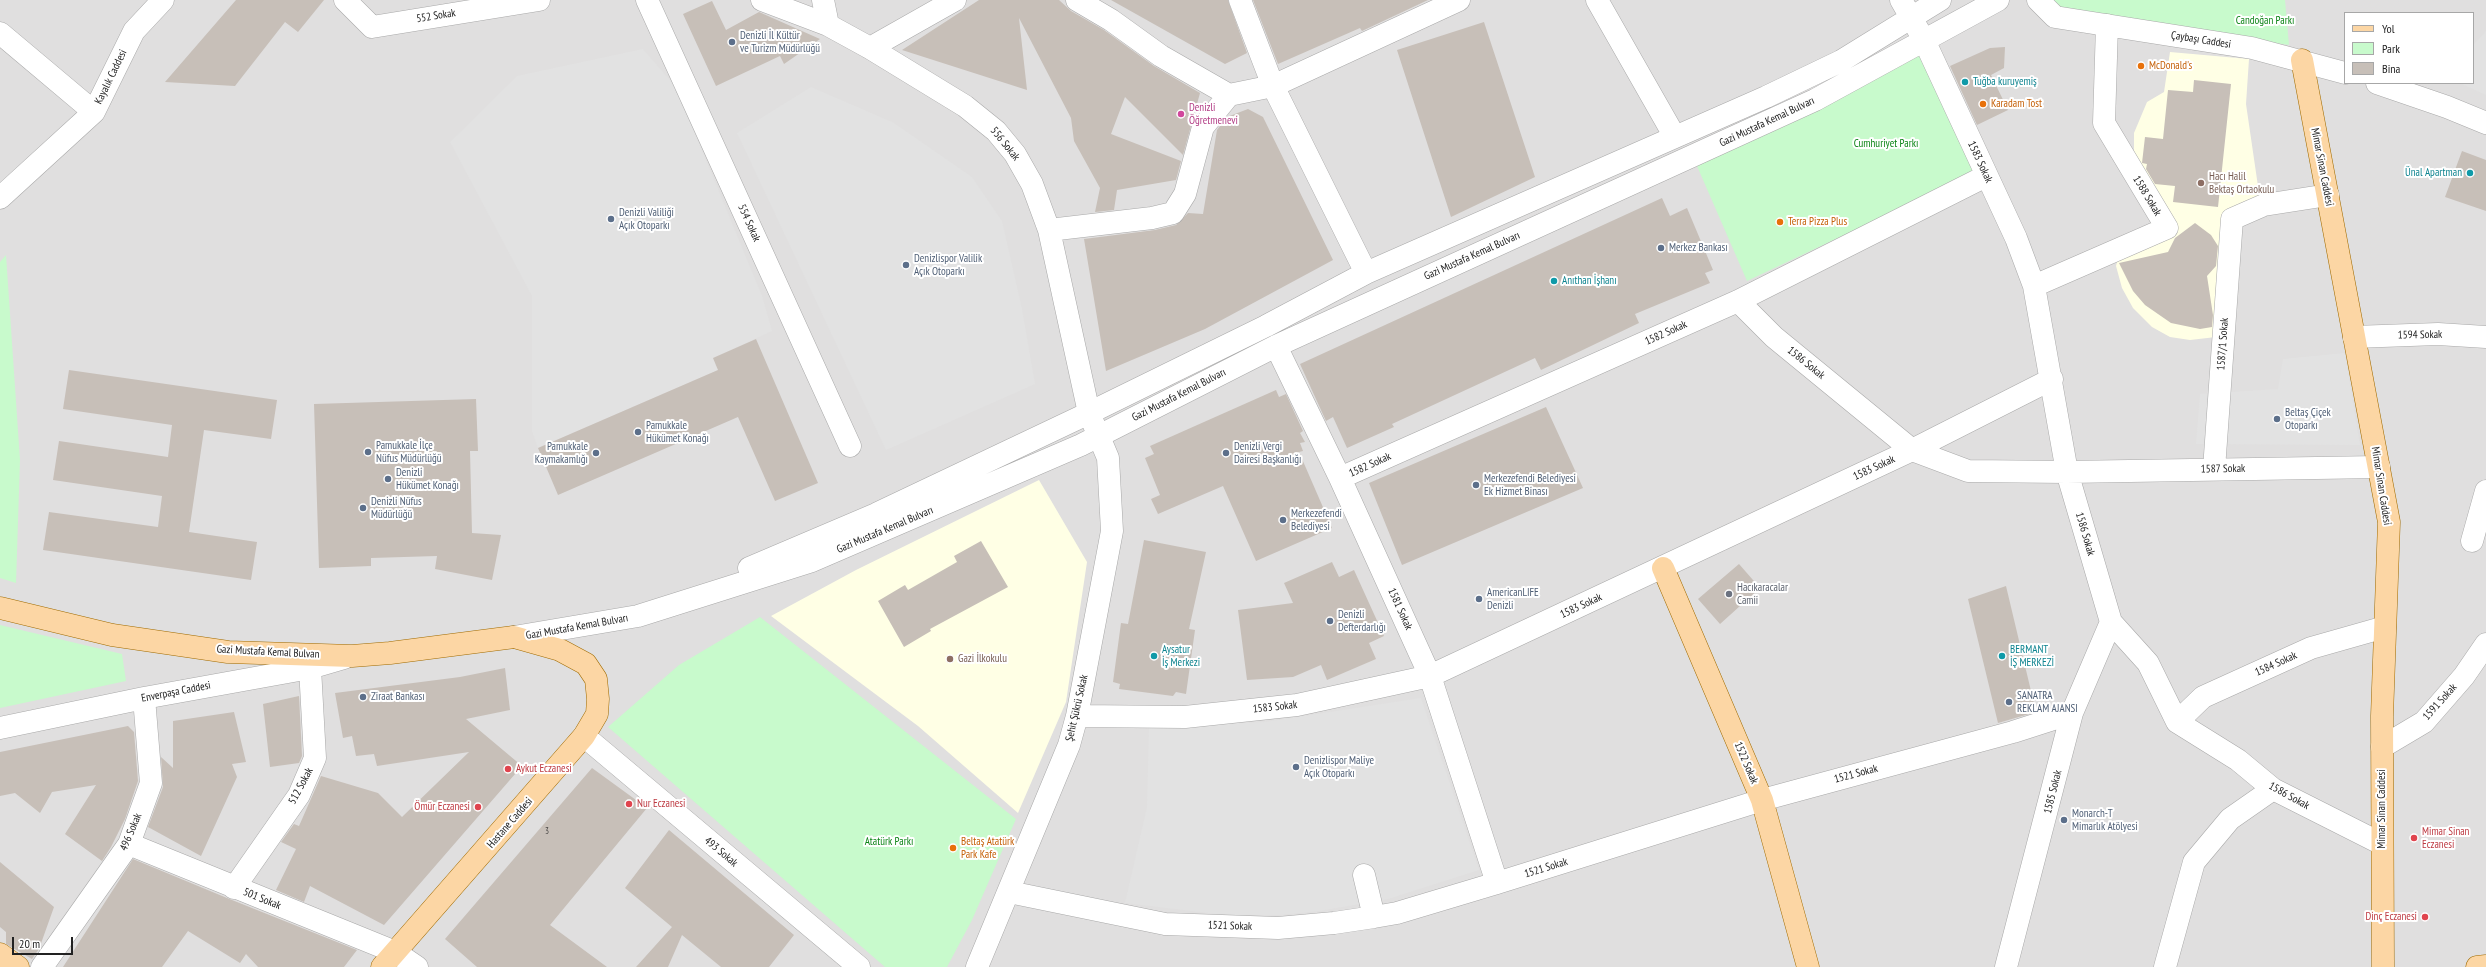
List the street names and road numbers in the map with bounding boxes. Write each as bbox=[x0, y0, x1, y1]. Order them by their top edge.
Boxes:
street label: 552 Sokak bbox=[415, 6, 457, 26]
street label: Çaybaşı Caddesi bbox=[2170, 29, 2232, 51]
street label: Kayalık Caddesi bbox=[92, 48, 130, 106]
street label: Gazi Mustafa Kemal Bulvarı bbox=[1717, 94, 1817, 150]
street label: 556 Sokak bbox=[987, 124, 1023, 164]
street label: Mimar Sinan Caddesi bbox=[2308, 127, 2336, 207]
street label: 1583 Sokak bbox=[1965, 139, 1995, 185]
street label: 1588 Sokak bbox=[2130, 174, 2164, 218]
street label: 554 Sokak bbox=[735, 202, 763, 244]
street label: Gazi Mustafa Kemal Bulvarı bbox=[1422, 229, 1522, 283]
street label: 1587/1 Sokak bbox=[2215, 317, 2231, 371]
street label: 1582 Sokak bbox=[1643, 318, 1689, 348]
street label: 1594 Sokak bbox=[2398, 328, 2442, 342]
street label: 1586 Sokak bbox=[1785, 344, 1827, 382]
street label: Gazi Mustafa Kemal Bulvarı bbox=[1130, 366, 1228, 424]
street label: Mimar Sinan Caddesi bbox=[2368, 446, 2394, 526]
street label: 1582 Sokak bbox=[1347, 450, 1393, 480]
street label: 1583 Sokak bbox=[1851, 453, 1897, 483]
street label: 1587 Sokak bbox=[2201, 462, 2245, 476]
street label: Gazi Mustafa Kemal Bulvarı bbox=[835, 504, 935, 556]
street label: 1586 Sokak bbox=[2073, 511, 2097, 557]
street label: 1581 Sokak bbox=[1385, 586, 1415, 632]
street label: 1583 Sokak bbox=[1558, 591, 1604, 621]
street label: Gazi Mustafa Kemal Bulvarı bbox=[525, 612, 629, 642]
street label: Gazi Mustafa Kemal Bulvan bbox=[216, 643, 320, 661]
street label: 1584 Sokak bbox=[2253, 649, 2299, 679]
street label: Şehit Şükrü Sokak bbox=[1063, 673, 1091, 743]
street label: Enverpaşa Caddesi bbox=[140, 679, 212, 705]
street label: 1591 Sokak bbox=[2420, 681, 2460, 723]
street label: 1583 Sokak bbox=[1252, 698, 1298, 716]
street label: 1522 Sokak bbox=[1731, 740, 1761, 786]
street label: 1521 Sokak bbox=[1833, 762, 1879, 786]
street label: 512 Sokak bbox=[286, 765, 316, 807]
street label: 1585 Sokak bbox=[2041, 769, 2065, 815]
street label: Mimar Sinan Caddesi bbox=[2375, 769, 2389, 849]
street label: 1586 Sokak bbox=[2266, 779, 2312, 813]
street label: Hastane Caddesi bbox=[484, 795, 536, 851]
street label: 496 Sokak bbox=[117, 811, 145, 853]
street label: 493 Sokak bbox=[702, 834, 740, 870]
street label: 1521 Sokak bbox=[1523, 855, 1569, 881]
street label: 501 Sokak bbox=[241, 885, 283, 913]
street label: 1521 Sokak bbox=[1208, 919, 1252, 933]

